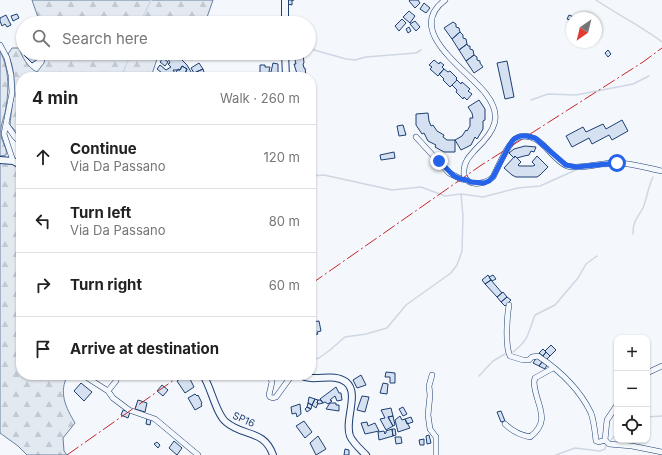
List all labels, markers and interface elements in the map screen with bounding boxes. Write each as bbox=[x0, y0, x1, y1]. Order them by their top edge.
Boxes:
north arrow bbox=[566, 12, 602, 48]
search box bbox=[16, 16, 316, 60]
icon: search bbox=[30, 27, 52, 49]
text: Search here bbox=[62, 29, 148, 48]
text: 4 min bbox=[32, 88, 78, 108]
text: Walk · 260 m bbox=[220, 90, 300, 106]
text: Continue bbox=[70, 139, 137, 158]
icon: ahead bbox=[32, 146, 54, 168]
text: 120 m bbox=[264, 149, 300, 165]
route end bbox=[430, 152, 448, 170]
route start bbox=[608, 154, 626, 172]
text: Via Da Passano bbox=[70, 158, 166, 174]
text: Turn left bbox=[70, 203, 131, 222]
icon: left bbox=[32, 210, 54, 232]
text: 80 m bbox=[269, 213, 300, 229]
text: Via Da Passano bbox=[70, 222, 166, 238]
icon: right bbox=[32, 274, 54, 296]
text: Turn right bbox=[70, 275, 142, 294]
text: 60 m bbox=[269, 277, 300, 293]
map controls bbox=[614, 335, 650, 443]
button: + bbox=[614, 335, 650, 371]
icon: arrive bbox=[32, 338, 54, 360]
text: Arrive at destination bbox=[70, 339, 219, 358]
button: − bbox=[614, 371, 650, 407]
button: locate bbox=[614, 407, 650, 443]
street label: SP16 bbox=[231, 409, 257, 429]

